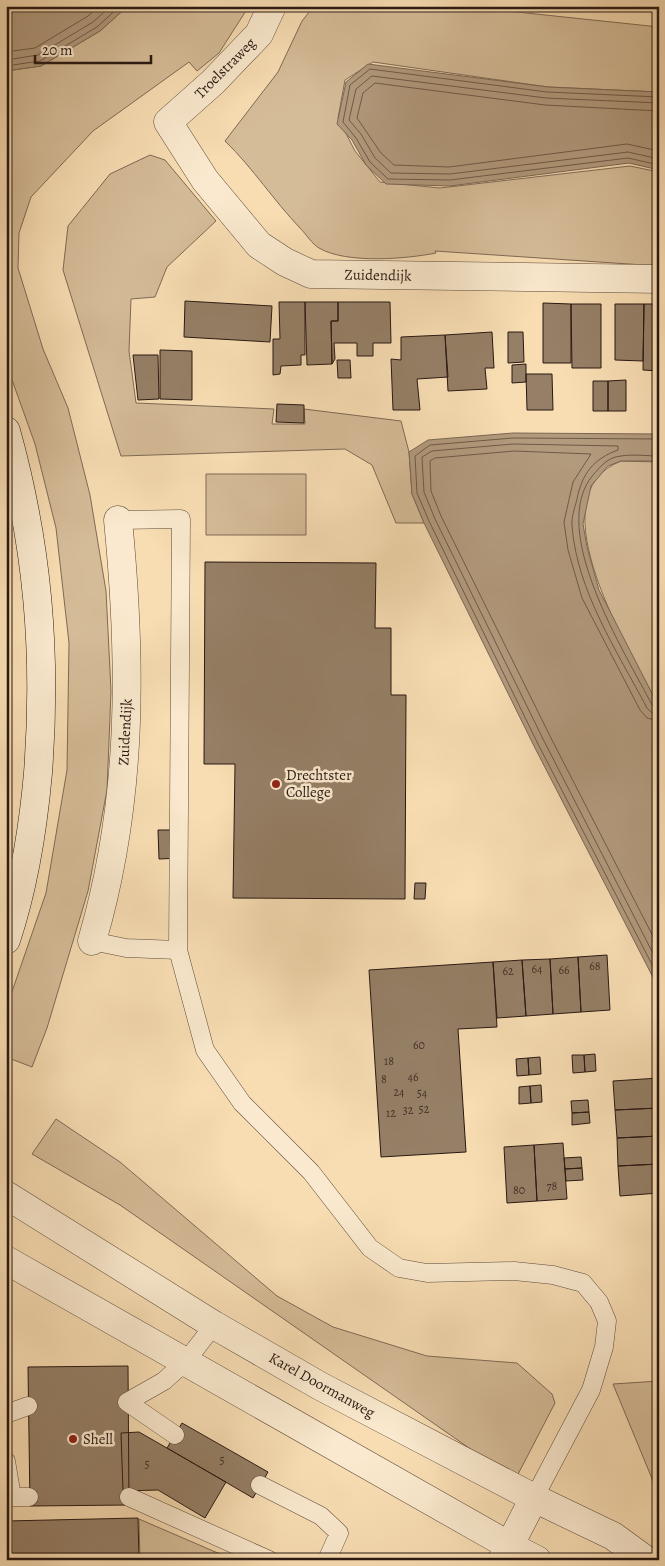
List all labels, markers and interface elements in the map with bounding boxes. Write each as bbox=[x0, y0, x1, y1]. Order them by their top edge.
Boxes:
scale bar bbox=[35, 32, 151, 64]
street label: Troelstraweg bbox=[190, 33, 260, 103]
text: 20 m bbox=[42, 40, 73, 60]
street label: Zuidendijk bbox=[344, 264, 412, 286]
street label: Zuidendijk bbox=[113, 697, 137, 766]
place label: Drechtster College bbox=[286, 765, 352, 802]
marker: Drechtster College bbox=[270, 778, 282, 790]
house number: 68 bbox=[589, 958, 601, 974]
house number: 64 bbox=[532, 961, 543, 977]
house number: 66 bbox=[558, 962, 570, 978]
house number: 62 bbox=[502, 963, 514, 979]
house number: 60 bbox=[413, 1037, 425, 1053]
house number: 18 bbox=[384, 1053, 394, 1069]
house number: 46 bbox=[408, 1069, 419, 1085]
house number: 8 bbox=[381, 1071, 387, 1087]
house number: 24 bbox=[393, 1084, 405, 1100]
house number: 54 bbox=[417, 1085, 428, 1101]
house number: 52 bbox=[419, 1101, 430, 1117]
house number: 32 bbox=[403, 1102, 414, 1118]
house number: 12 bbox=[386, 1105, 396, 1121]
house number: 78 bbox=[547, 1178, 558, 1194]
house number: 80 bbox=[513, 1182, 525, 1198]
street label: Karel Doormanweg bbox=[265, 1348, 379, 1423]
place label: Shell bbox=[83, 1429, 113, 1449]
marker: Shell bbox=[67, 1433, 79, 1445]
house number: 5 bbox=[219, 1452, 225, 1468]
house number: 5 bbox=[144, 1456, 150, 1472]

